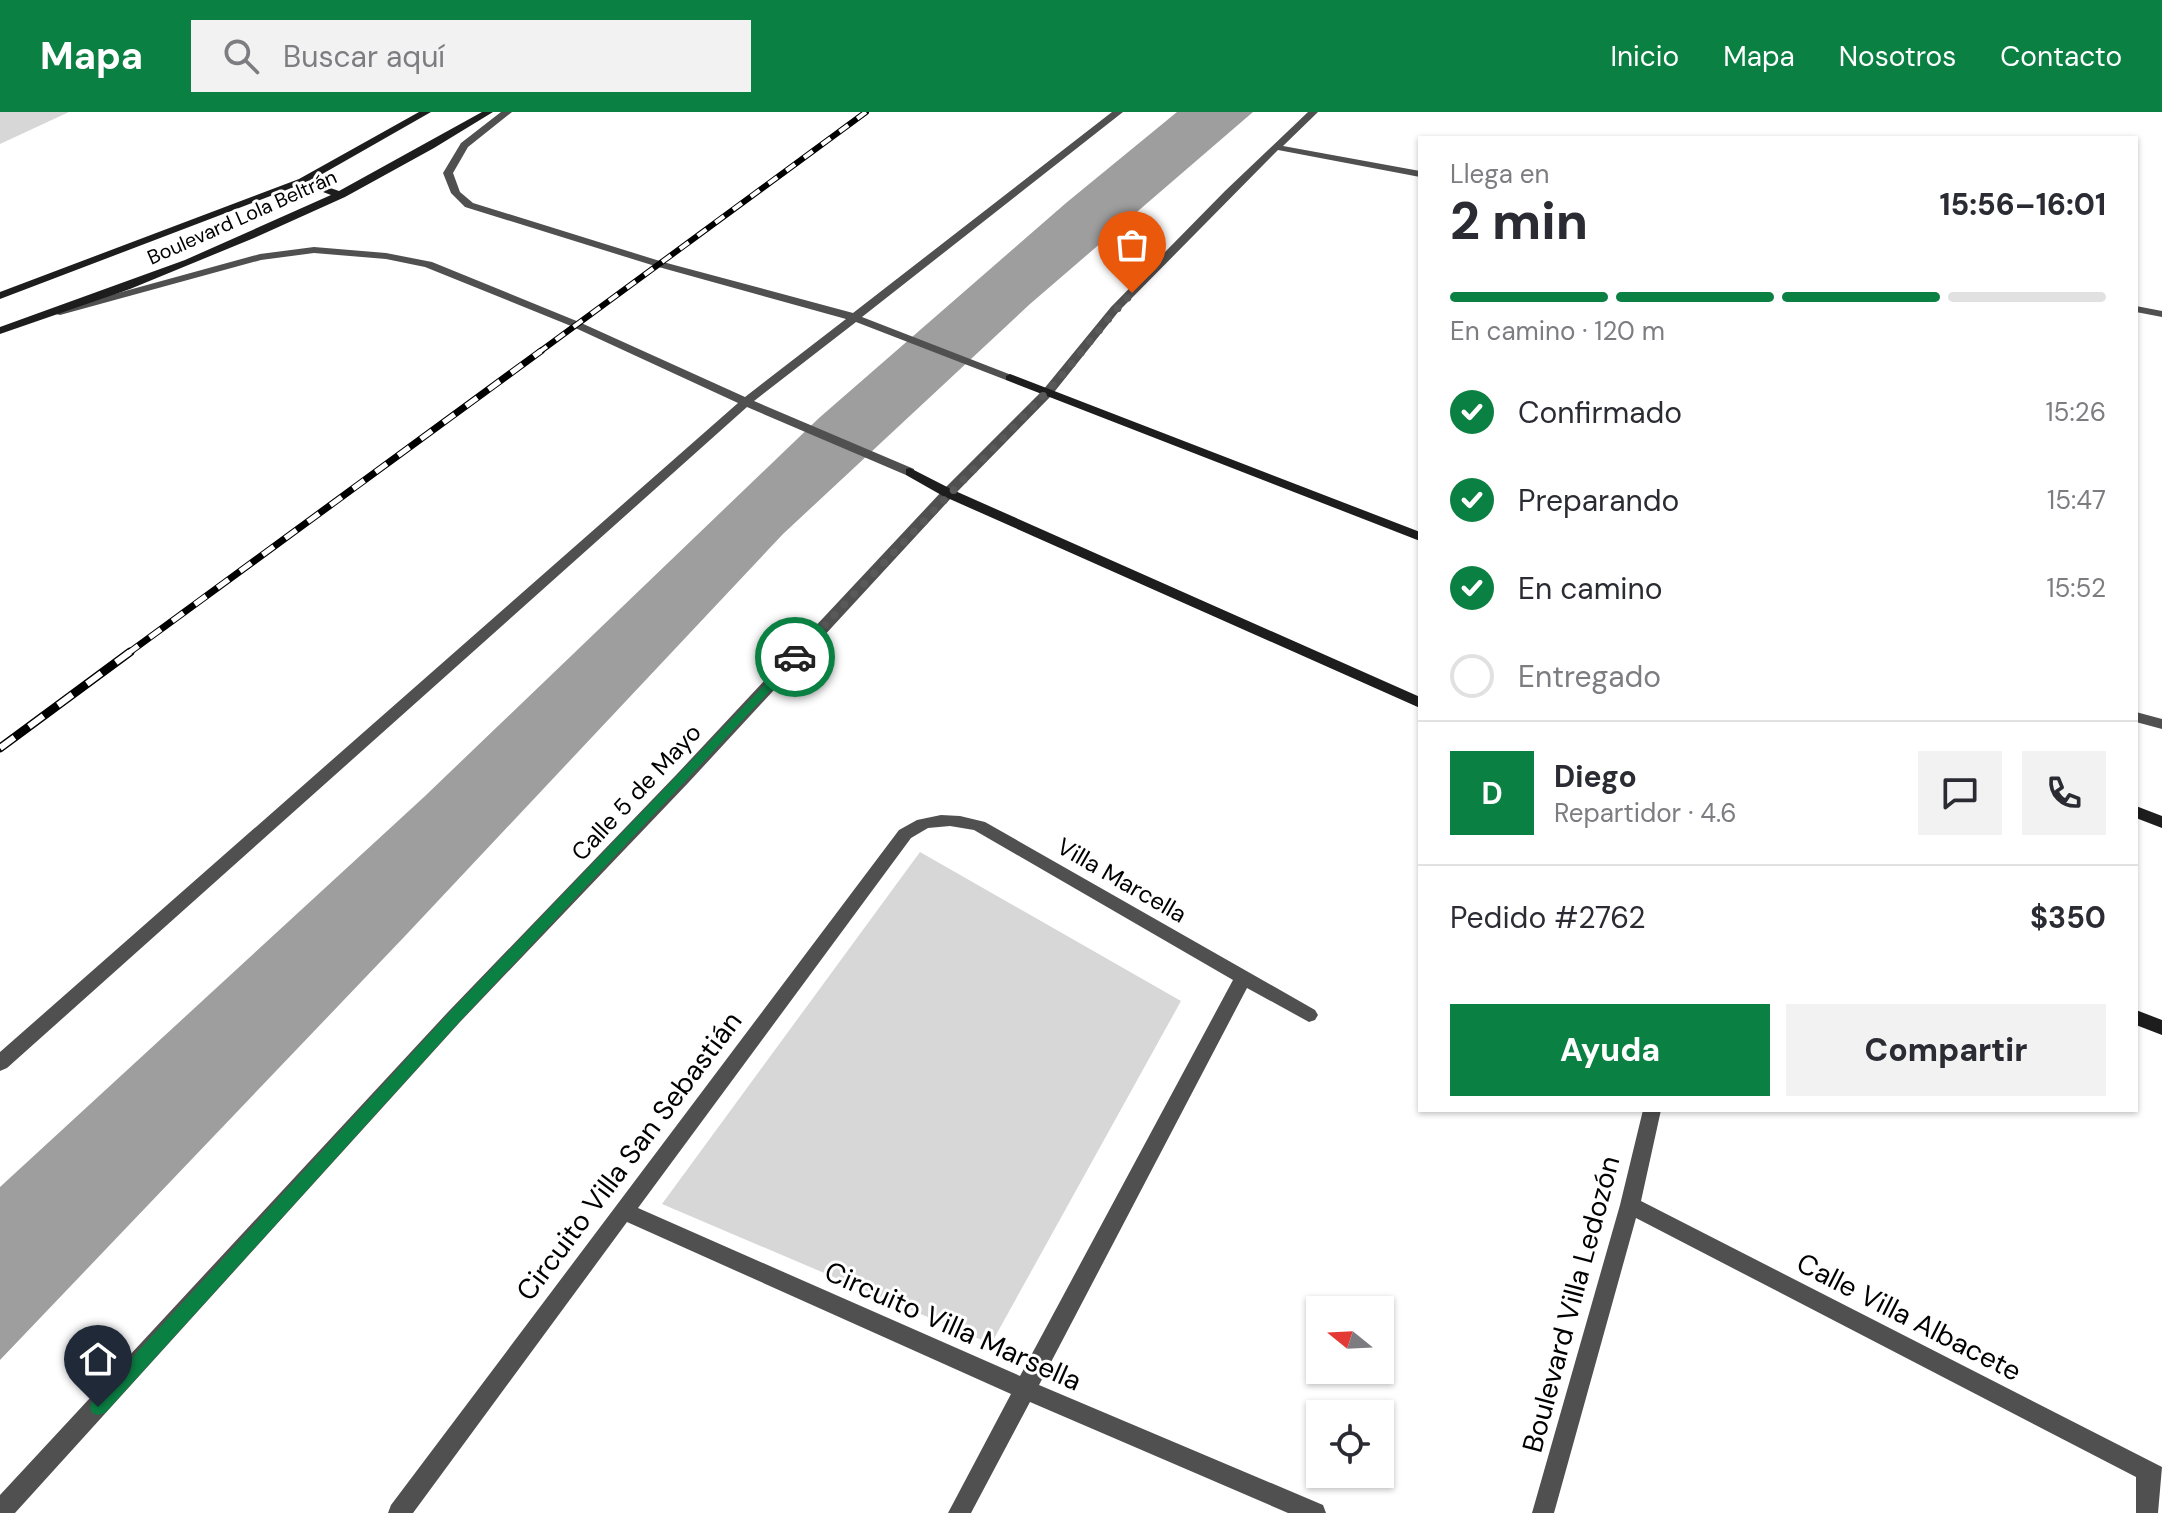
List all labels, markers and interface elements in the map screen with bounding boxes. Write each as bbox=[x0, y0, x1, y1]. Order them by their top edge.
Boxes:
search box bbox=[191, 20, 751, 92]
text: Mapa bbox=[40, 31, 143, 81]
icon: search bbox=[219, 34, 263, 78]
text: Buscar aquí bbox=[283, 37, 445, 76]
text: Inicio bbox=[1610, 38, 1679, 75]
text: Mapa bbox=[1723, 38, 1795, 75]
text: Nosotros bbox=[1839, 38, 1956, 75]
text: Contacto bbox=[2000, 38, 2122, 75]
text: Llega en bbox=[1450, 157, 1549, 191]
street label: Boulevard Lola Beltrán bbox=[143, 163, 341, 271]
text: 15:56–16:01 bbox=[1940, 185, 2106, 224]
text: 2 min bbox=[1450, 187, 1588, 255]
pin bbox=[1098, 211, 1166, 293]
icon: bag bbox=[1110, 223, 1154, 267]
text: En camino · 120 m bbox=[1450, 314, 1665, 348]
icon: check bbox=[1450, 390, 1494, 434]
text: Confirmado bbox=[1518, 393, 1682, 432]
text: 15:26 bbox=[2045, 395, 2106, 429]
icon: check bbox=[1450, 478, 1494, 522]
text: Preparando bbox=[1518, 481, 1679, 520]
text: 15:47 bbox=[2047, 483, 2106, 517]
icon: check bbox=[1450, 566, 1494, 610]
text: En camino bbox=[1518, 569, 1663, 608]
text: 15:52 bbox=[2046, 571, 2106, 605]
courier bbox=[755, 617, 835, 697]
icon: car bbox=[773, 635, 817, 679]
text: Entregado bbox=[1518, 657, 1661, 696]
street label: Calle 5 de Mayo bbox=[565, 717, 707, 867]
button: chat bbox=[1918, 751, 2002, 835]
button: phone bbox=[2022, 751, 2106, 835]
text: Diego bbox=[1554, 757, 1637, 796]
text: D bbox=[1481, 774, 1503, 813]
text: Repartidor · 4.6 bbox=[1554, 796, 1737, 830]
street label: Villa Marcella bbox=[1052, 830, 1192, 930]
text: Pedido #2762 bbox=[1450, 898, 1646, 937]
text: $350 bbox=[2030, 898, 2106, 937]
street label: Circuito Villa San Sebastián bbox=[508, 1004, 750, 1308]
button: Ayuda bbox=[1450, 1004, 1770, 1096]
button: Compartir bbox=[1786, 1004, 2106, 1096]
street label: Boulevard Villa Ledozón bbox=[1514, 1152, 1628, 1456]
street label: Calle Villa Albacete bbox=[1790, 1244, 2028, 1390]
street label: Circuito Villa Marsella bbox=[819, 1253, 1087, 1399]
north arrow bbox=[1306, 1296, 1394, 1384]
map controls bbox=[1306, 1296, 1394, 1488]
pin bbox=[64, 1325, 132, 1407]
icon: home bbox=[76, 1337, 120, 1381]
button: locate bbox=[1306, 1400, 1394, 1488]

